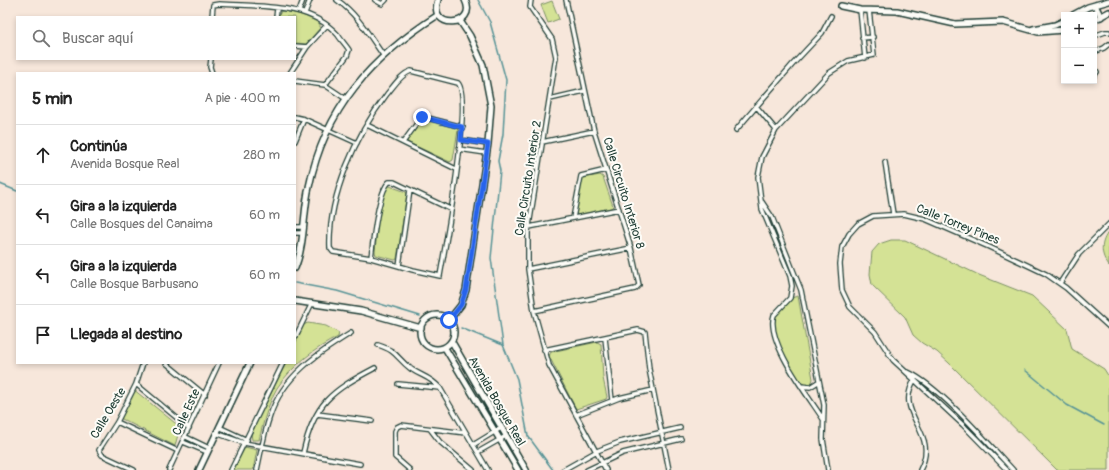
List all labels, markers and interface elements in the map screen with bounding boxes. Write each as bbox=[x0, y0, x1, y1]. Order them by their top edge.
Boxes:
map controls bbox=[1061, 12, 1097, 84]
button: + bbox=[1061, 12, 1097, 48]
search box bbox=[16, 16, 296, 60]
icon: search bbox=[30, 27, 52, 49]
text: Buscar aquí bbox=[62, 29, 134, 48]
button: − bbox=[1061, 48, 1097, 84]
text: 5 min bbox=[32, 88, 72, 109]
text: A pie · 400 m bbox=[204, 90, 280, 106]
route end bbox=[413, 108, 431, 126]
street label: Calle Circuito Interior 2 bbox=[512, 119, 545, 237]
street label: Calle Circuito Interior 8 bbox=[599, 136, 648, 251]
text: Continúa bbox=[70, 137, 127, 156]
icon: ahead bbox=[32, 144, 54, 166]
text: 280 m bbox=[243, 147, 280, 163]
text: Avenida Bosque Real bbox=[70, 156, 180, 172]
text: Gira a la izquierda bbox=[70, 197, 177, 216]
street label: Calle Torrey Pines bbox=[914, 201, 1002, 248]
icon: left bbox=[32, 204, 54, 226]
text: 60 m bbox=[249, 207, 280, 223]
text: Calle Bosques del Canaima bbox=[70, 216, 213, 232]
text: Gira a la izquierda bbox=[70, 257, 177, 276]
icon: left bbox=[32, 264, 54, 286]
text: 60 m bbox=[249, 267, 280, 283]
text: Calle Bosque Barbusano bbox=[70, 276, 199, 292]
route start bbox=[440, 311, 458, 329]
icon: arrive bbox=[32, 324, 54, 346]
text: Llegada al destino bbox=[70, 325, 182, 344]
street label: Avenida Bosque Real bbox=[465, 354, 528, 449]
street label: Calle Oeste bbox=[87, 385, 130, 441]
street label: Calle Este bbox=[169, 387, 204, 438]

